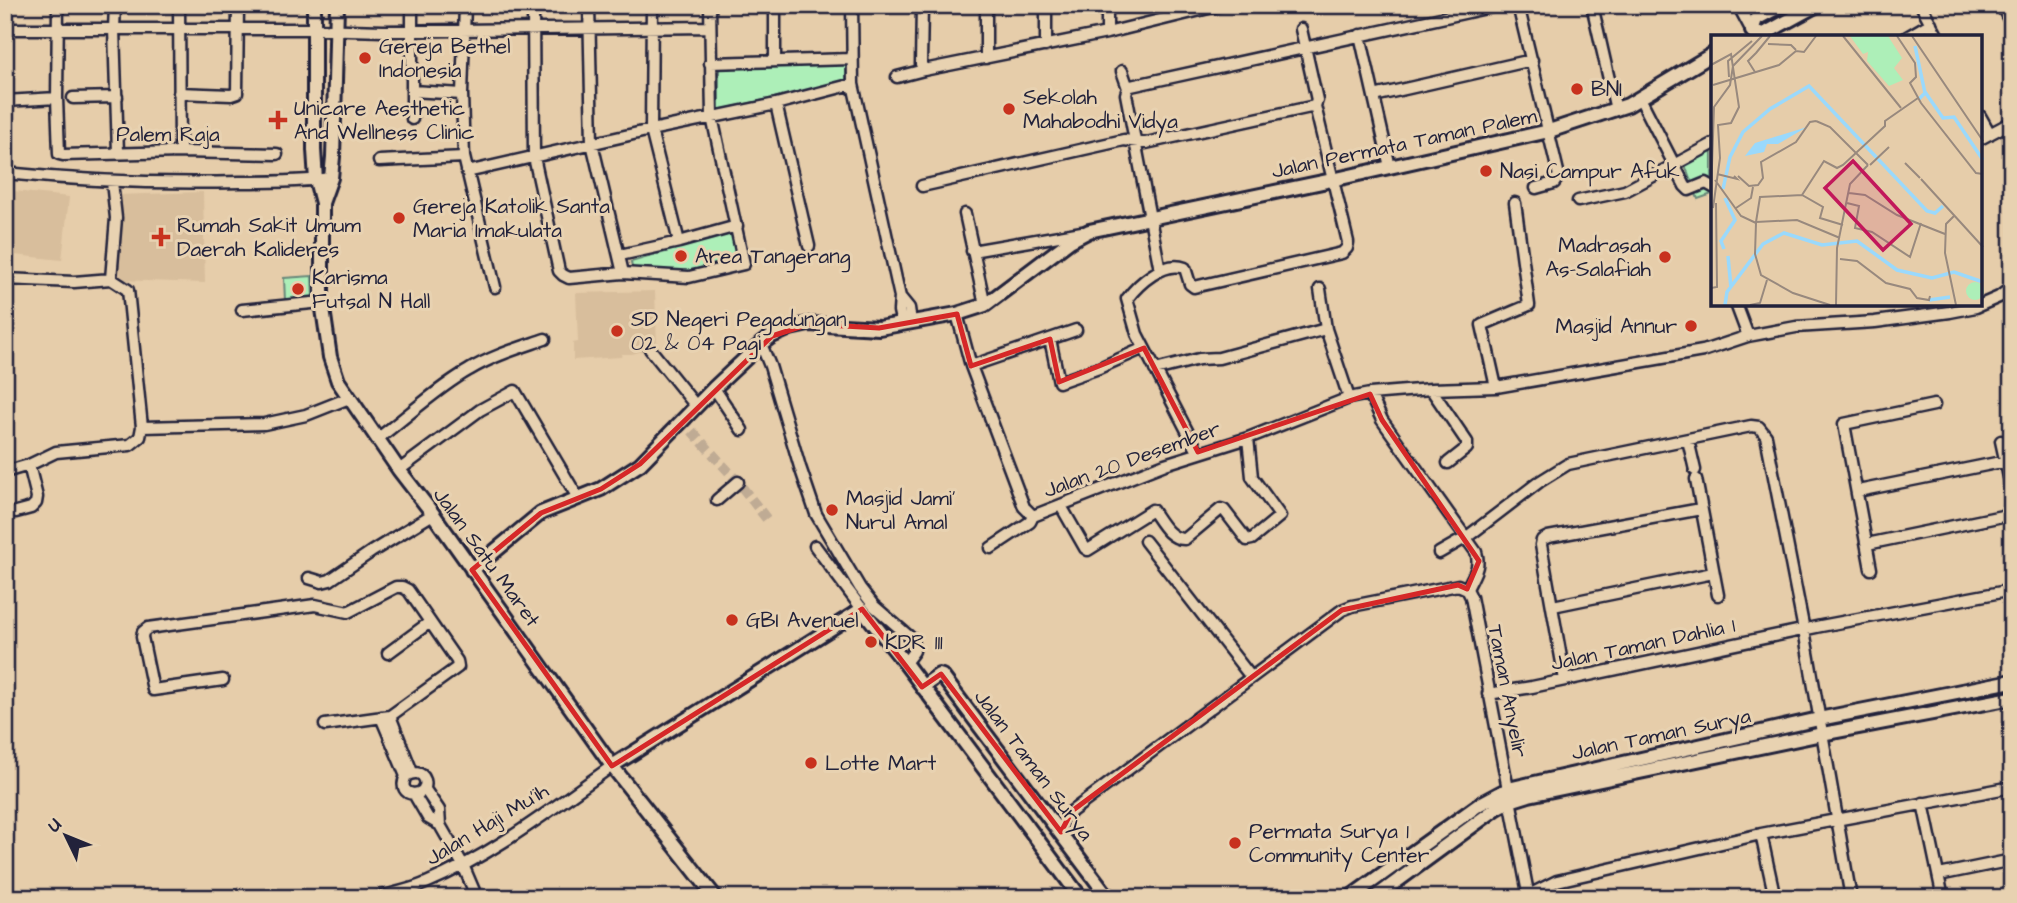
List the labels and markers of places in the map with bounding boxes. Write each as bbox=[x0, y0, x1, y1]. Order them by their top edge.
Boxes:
place label: Gereja Bethel Indonesia bbox=[379, 32, 511, 85]
marker: Gereja Bethel Indonesia bbox=[357, 50, 373, 66]
place label: BNI bbox=[1591, 75, 1622, 104]
marker: BNI bbox=[1569, 81, 1585, 97]
place label: Sekolah Mahabodhi Vidya bbox=[1023, 83, 1178, 138]
place label: Unicare Aesthetic And Wellness Clinic bbox=[294, 94, 475, 147]
marker: Sekolah Mahabodhi Vidya bbox=[1001, 101, 1017, 117]
marker: Unicare Aesthetic And Wellness Clinic bbox=[268, 110, 288, 130]
place label: Nasi Campur Afuk bbox=[1500, 157, 1680, 187]
marker: Nasi Campur Afuk bbox=[1478, 163, 1494, 179]
place label: Gereja Katolik Santa Maria Imakulata bbox=[413, 192, 610, 245]
marker: Gereja Katolik Santa Maria Imakulata bbox=[391, 210, 407, 226]
place label: Rumah Sakit Umum Daerah Kalideres bbox=[177, 211, 361, 264]
marker: Rumah Sakit Umum Daerah Kalideres bbox=[151, 227, 171, 247]
place label: Madrasah As-Salafiah bbox=[1546, 231, 1652, 284]
place label: Area Tangerang bbox=[695, 242, 851, 273]
marker: Area Tangerang bbox=[673, 248, 689, 264]
marker: Madrasah As-Salafiah bbox=[1657, 249, 1673, 265]
place label: Karisma Futsal N Hall bbox=[312, 263, 430, 316]
marker: Karisma Futsal N Hall bbox=[290, 281, 306, 297]
place label: SD Negeri Pegadungan 02 & 04 Pagi bbox=[631, 305, 847, 360]
place label: Masjid Annur bbox=[1556, 312, 1677, 341]
marker: Masjid Annur bbox=[1683, 318, 1699, 334]
marker: SD Negeri Pegadungan 02 & 04 Pagi bbox=[609, 323, 625, 339]
place label: Masjid Jami' Nurul Amal bbox=[846, 484, 955, 537]
marker: Masjid Jami' Nurul Amal bbox=[824, 502, 840, 518]
place label: GBI Avenuel bbox=[746, 606, 859, 635]
marker: GBI Avenuel bbox=[724, 612, 740, 628]
place label: KDR 111 bbox=[885, 628, 943, 657]
marker: KDR 111 bbox=[863, 634, 879, 650]
place label: Lotte Mart bbox=[825, 749, 937, 778]
marker: Lotte Mart bbox=[803, 755, 819, 771]
place label: Permata Surya 1 Community Center bbox=[1249, 817, 1430, 872]
marker: Permata Surya 1 Community Center bbox=[1227, 835, 1243, 851]

